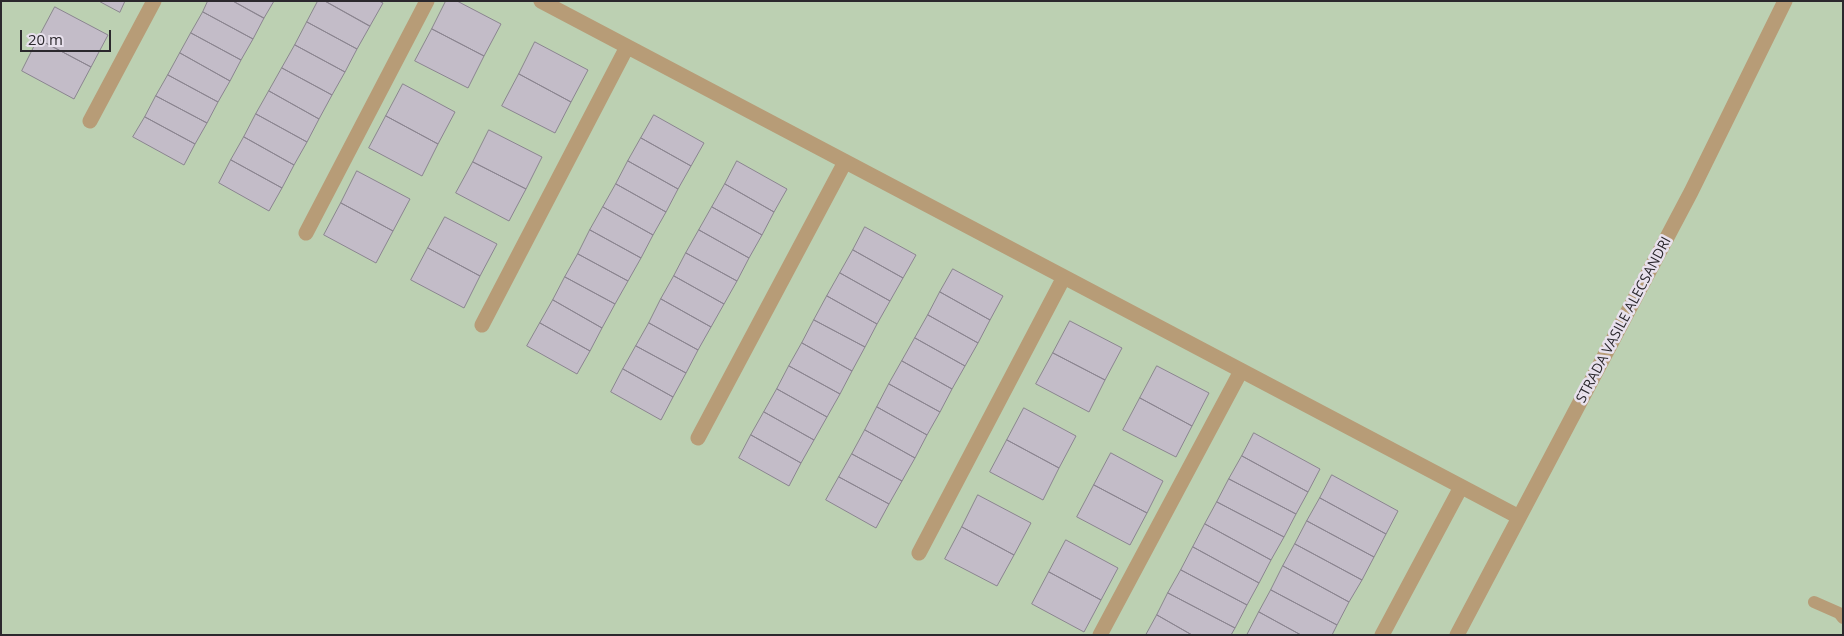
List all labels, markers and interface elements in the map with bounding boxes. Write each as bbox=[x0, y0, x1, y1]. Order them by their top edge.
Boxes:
scale bar bbox=[22, 20, 114, 52]
text: 20 m bbox=[28, 29, 63, 49]
street label: STRADA VASILE ALECSANDRI bbox=[1573, 234, 1675, 406]

